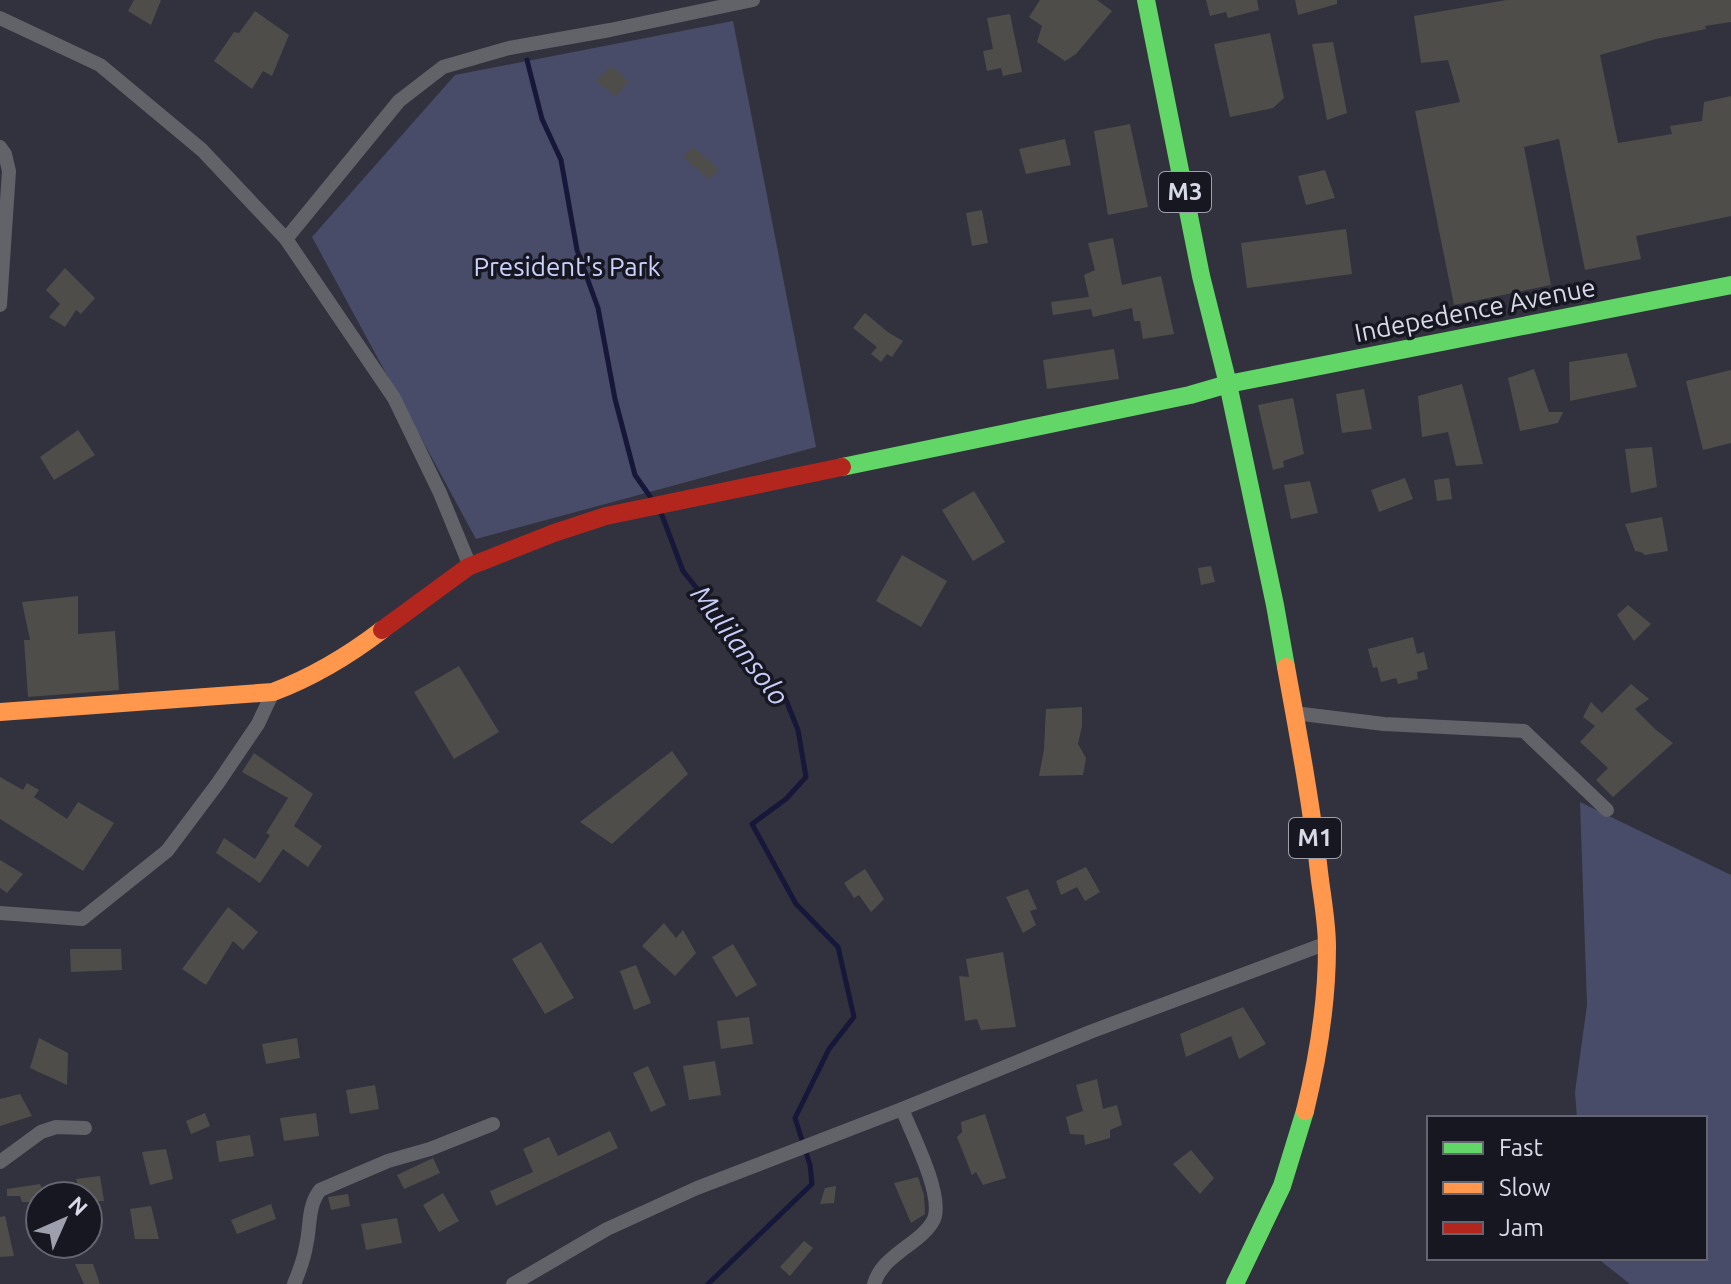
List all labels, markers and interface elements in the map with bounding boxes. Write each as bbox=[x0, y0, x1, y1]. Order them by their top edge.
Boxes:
road number: M3 bbox=[1159, 172, 1211, 212]
park label: President's Park bbox=[473, 252, 661, 281]
street label: Indepedence Avenue bbox=[1352, 272, 1598, 347]
water label: Mulilansolo bbox=[685, 579, 795, 711]
road number: M1 bbox=[1289, 818, 1341, 858]
legend bbox=[1427, 1116, 1707, 1260]
text: Fast bbox=[1499, 1134, 1543, 1161]
text: Slow bbox=[1499, 1174, 1551, 1201]
north arrow bbox=[24, 1180, 104, 1260]
text: N bbox=[64, 1191, 93, 1220]
text: Jam bbox=[1499, 1214, 1544, 1241]

